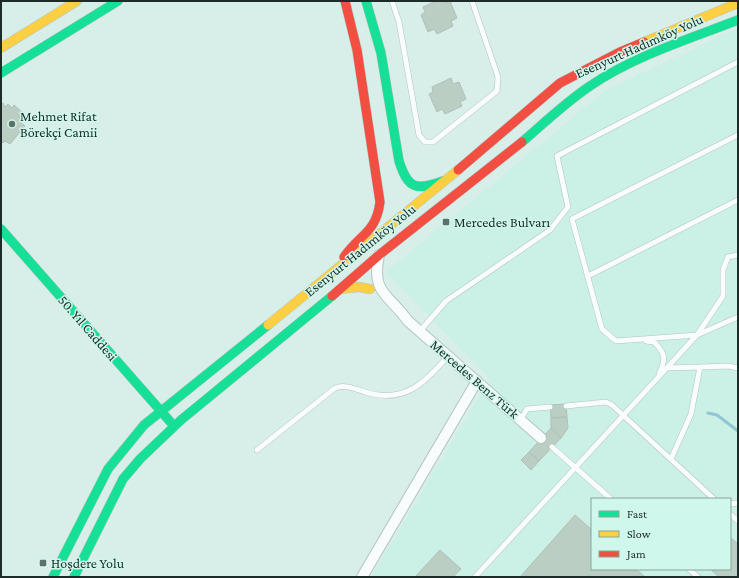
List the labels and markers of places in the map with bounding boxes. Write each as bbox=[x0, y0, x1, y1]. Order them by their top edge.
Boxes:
place label: Mehmet Rifat Börekçi Camii bbox=[20, 108, 98, 140]
marker: Mehmet Rifat Börekçi Camii bbox=[7, 119, 17, 129]
place label: Mercedes Bulvarı bbox=[454, 214, 551, 230]
marker: Mercedes Bulvarı bbox=[441, 217, 451, 227]
place label: Hoşdere Yolu bbox=[51, 555, 125, 571]
marker: Hoşdere Yolu bbox=[38, 558, 48, 568]

